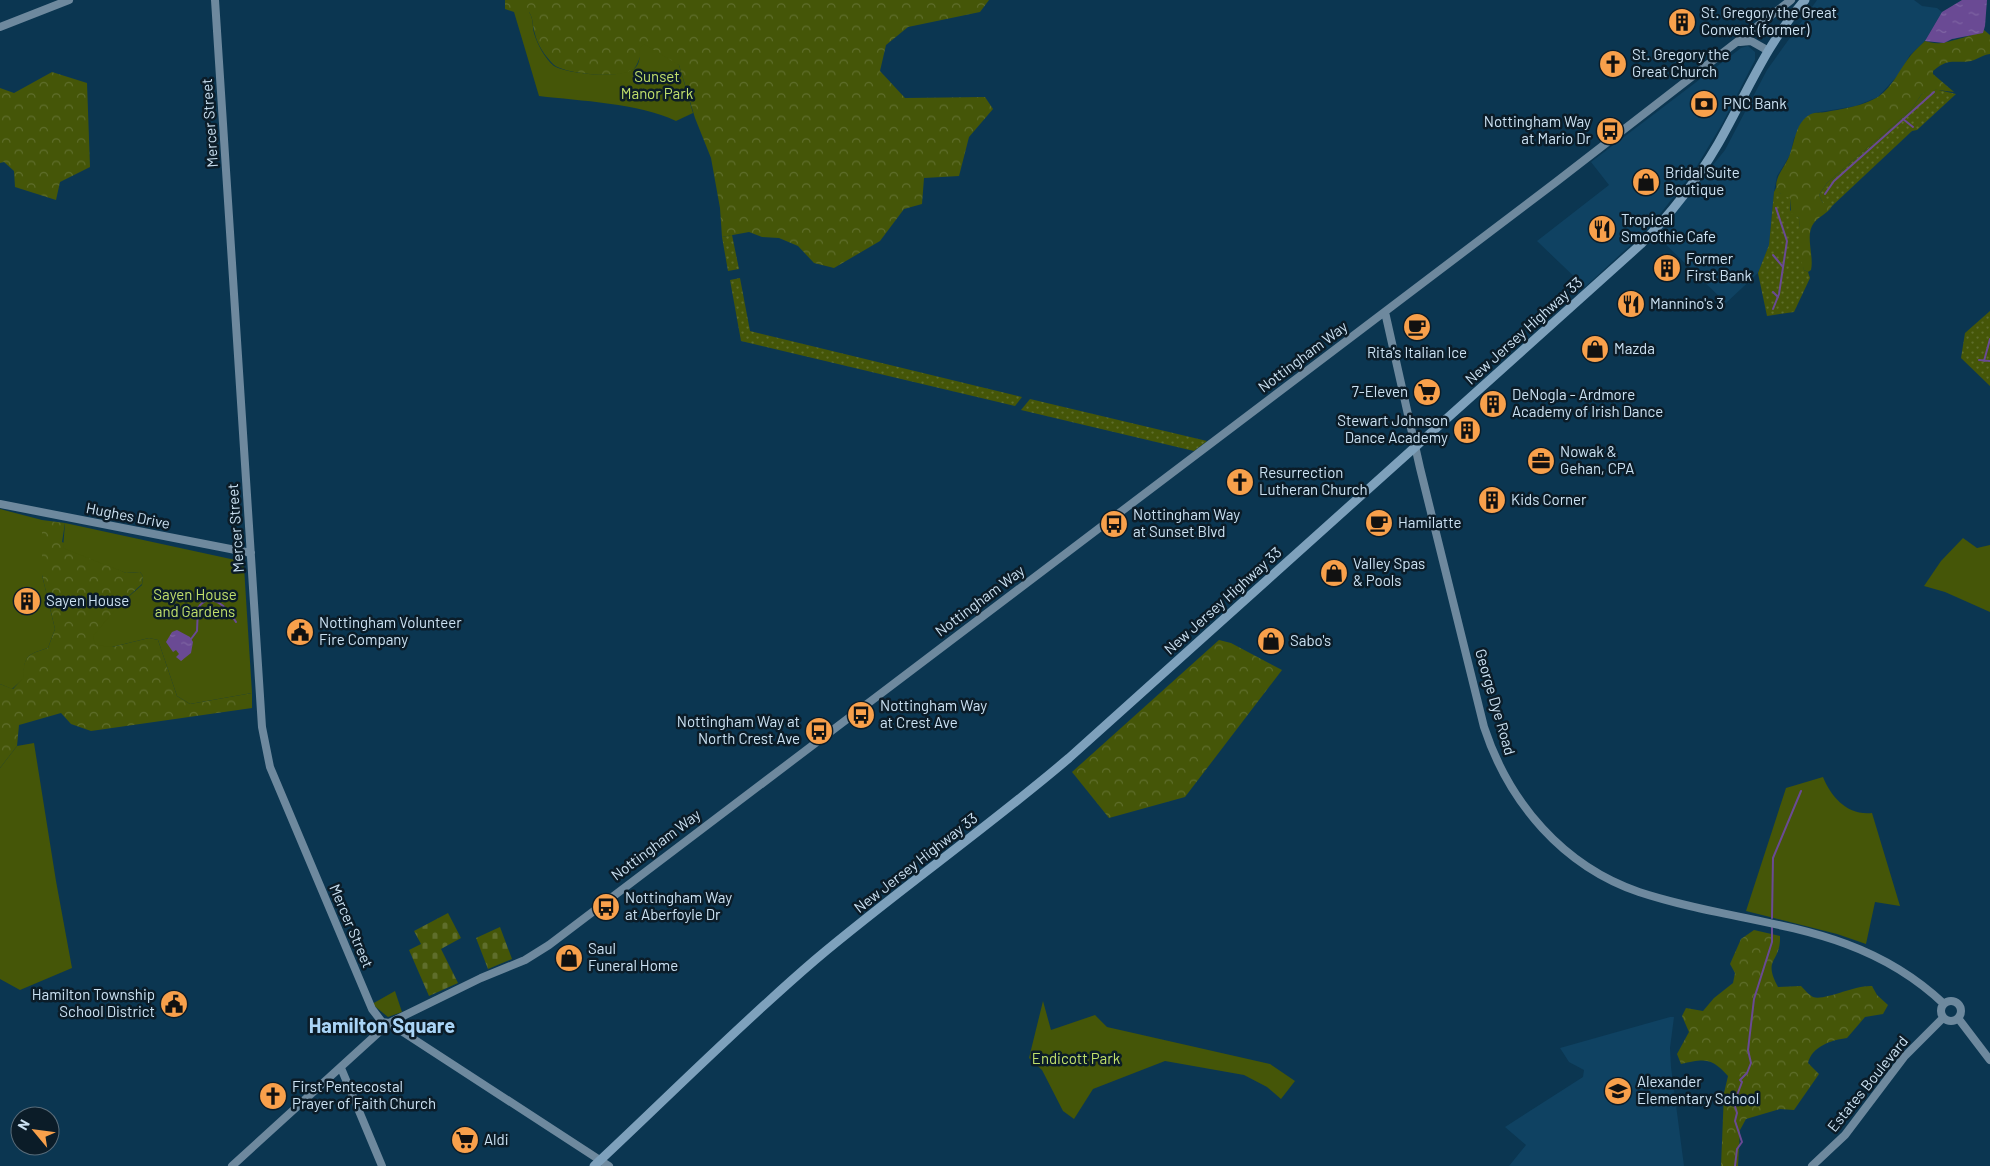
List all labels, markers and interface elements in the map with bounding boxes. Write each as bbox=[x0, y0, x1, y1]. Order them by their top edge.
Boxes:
place label: St. Gregory the Great Convent (former) bbox=[1701, 3, 1837, 38]
building icon: St. Gregory the Great Convent (former) bbox=[1667, 7, 1697, 37]
place label: St. Gregory the Great Church bbox=[1632, 45, 1729, 80]
church icon: St. Gregory the Great Church bbox=[1598, 49, 1628, 79]
park label: Sunset Manor Park bbox=[621, 67, 694, 102]
street label: Mercer Street bbox=[197, 78, 221, 168]
bank icon: PNC Bank bbox=[1689, 89, 1719, 119]
place label: PNC Bank bbox=[1723, 94, 1787, 112]
place label: Nottingham Way at Mario Dr bbox=[1484, 112, 1592, 147]
bus stop icon: Nottingham Way at Mario Dr bbox=[1595, 116, 1625, 146]
place label: Bridal Suite Boutique bbox=[1665, 163, 1740, 198]
shop icon: Bridal Suite Boutique bbox=[1631, 167, 1661, 197]
place label: Tropical Smoothie Cafe bbox=[1621, 210, 1716, 245]
restaurant icon: Tropical Smoothie Cafe bbox=[1587, 214, 1617, 244]
place label: Former First Bank bbox=[1686, 249, 1752, 284]
building icon: Former First Bank bbox=[1652, 253, 1682, 283]
street label: New Jersey Highway 33 bbox=[1461, 273, 1586, 388]
restaurant icon: Mannino's 3 bbox=[1616, 289, 1646, 319]
place label: Mannino's 3 bbox=[1650, 294, 1724, 312]
cafe icon: Rita's Italian Ice bbox=[1402, 312, 1432, 342]
street label: Nottingham Way bbox=[1254, 317, 1351, 396]
shop icon: Mazda bbox=[1580, 334, 1610, 364]
place label: Mazda bbox=[1614, 339, 1655, 357]
place label: Rita's Italian Ice bbox=[1367, 343, 1467, 361]
supermarket icon: 7-Eleven bbox=[1412, 377, 1442, 407]
place label: 7-Eleven bbox=[1352, 382, 1408, 400]
place label: DeNogla - Ardmore Academy of Irish Dance bbox=[1512, 385, 1663, 420]
building icon: DeNogla - Ardmore Academy of Irish Dance bbox=[1478, 389, 1508, 419]
place label: Stewart Johnson Dance Academy bbox=[1337, 411, 1448, 446]
building icon: Stewart Johnson Dance Academy bbox=[1452, 415, 1482, 445]
place label: Nowak & Gehan, CPA bbox=[1560, 442, 1634, 477]
office icon: Nowak & Gehan, CPA bbox=[1526, 446, 1556, 476]
place label: Resurrection Lutheran Church bbox=[1259, 463, 1368, 498]
church icon: Resurrection Lutheran Church bbox=[1225, 467, 1255, 497]
street label: Mercer Street bbox=[223, 483, 247, 573]
building icon: Kids Corner bbox=[1477, 485, 1507, 515]
place label: Kids Corner bbox=[1511, 490, 1587, 508]
street label: Hughes Drive bbox=[85, 498, 172, 532]
place label: Nottingham Way at Sunset Blvd bbox=[1133, 505, 1240, 540]
cafe icon: Hamilatte bbox=[1364, 508, 1394, 538]
bus stop icon: Nottingham Way at Sunset Blvd bbox=[1099, 509, 1129, 539]
place label: Hamilatte bbox=[1398, 513, 1461, 531]
street label: New Jersey Highway 33 bbox=[1160, 543, 1285, 658]
place label: Valley Spas & Pools bbox=[1353, 554, 1425, 589]
shop icon: Valley Spas & Pools bbox=[1319, 558, 1349, 588]
street label: Nottingham Way bbox=[931, 561, 1028, 640]
park label: Sayen House and Gardens bbox=[153, 585, 237, 620]
building icon: Sayen House bbox=[12, 586, 42, 616]
place label: Sayen House bbox=[46, 591, 129, 609]
place label: Nottingham Volunteer Fire Company bbox=[319, 613, 462, 648]
public building icon: Nottingham Volunteer Fire Company bbox=[285, 617, 315, 647]
shop icon: Sabo's bbox=[1256, 626, 1286, 656]
place label: Sabo's bbox=[1290, 631, 1331, 649]
street label: George Dye Road bbox=[1472, 647, 1520, 757]
place label: Nottingham Way at Crest Ave bbox=[880, 696, 987, 731]
bus stop icon: Nottingham Way at Crest Ave bbox=[846, 700, 876, 730]
place label: Nottingham Way at North Crest Ave bbox=[677, 712, 800, 747]
bus stop icon: Nottingham Way at North Crest Ave bbox=[804, 716, 834, 746]
street label: Nottingham Way bbox=[607, 805, 704, 884]
street label: New Jersey Highway 33 bbox=[850, 808, 981, 916]
street label: Mercer Street bbox=[326, 881, 378, 970]
place label: Nottingham Way at Aberfoyle Dr bbox=[625, 888, 732, 923]
bus stop icon: Nottingham Way at Aberfoyle Dr bbox=[591, 892, 621, 922]
place label: Saul Funeral Home bbox=[588, 939, 678, 974]
shop icon: Saul Funeral Home bbox=[554, 943, 584, 973]
place label: Hamilton Township School District bbox=[32, 985, 155, 1020]
public building icon: Hamilton Township School District bbox=[159, 989, 189, 1019]
district label: Hamilton Square bbox=[309, 1013, 455, 1037]
street label: Estates Boulevard bbox=[1823, 1032, 1911, 1135]
park label: Endicott Park bbox=[1032, 1049, 1121, 1067]
place label: Alexander Elementary School bbox=[1637, 1072, 1759, 1107]
school or university icon: Alexander Elementary School bbox=[1603, 1076, 1633, 1106]
place label: First Pentecostal Prayer of Faith Church bbox=[292, 1077, 436, 1112]
church icon: First Pentecostal Prayer of Faith Church bbox=[258, 1081, 288, 1111]
north arrow bbox=[10, 1106, 60, 1156]
text: N bbox=[14, 1116, 33, 1133]
supermarket icon: Aldi bbox=[450, 1125, 480, 1155]
place label: Aldi bbox=[484, 1130, 509, 1148]

